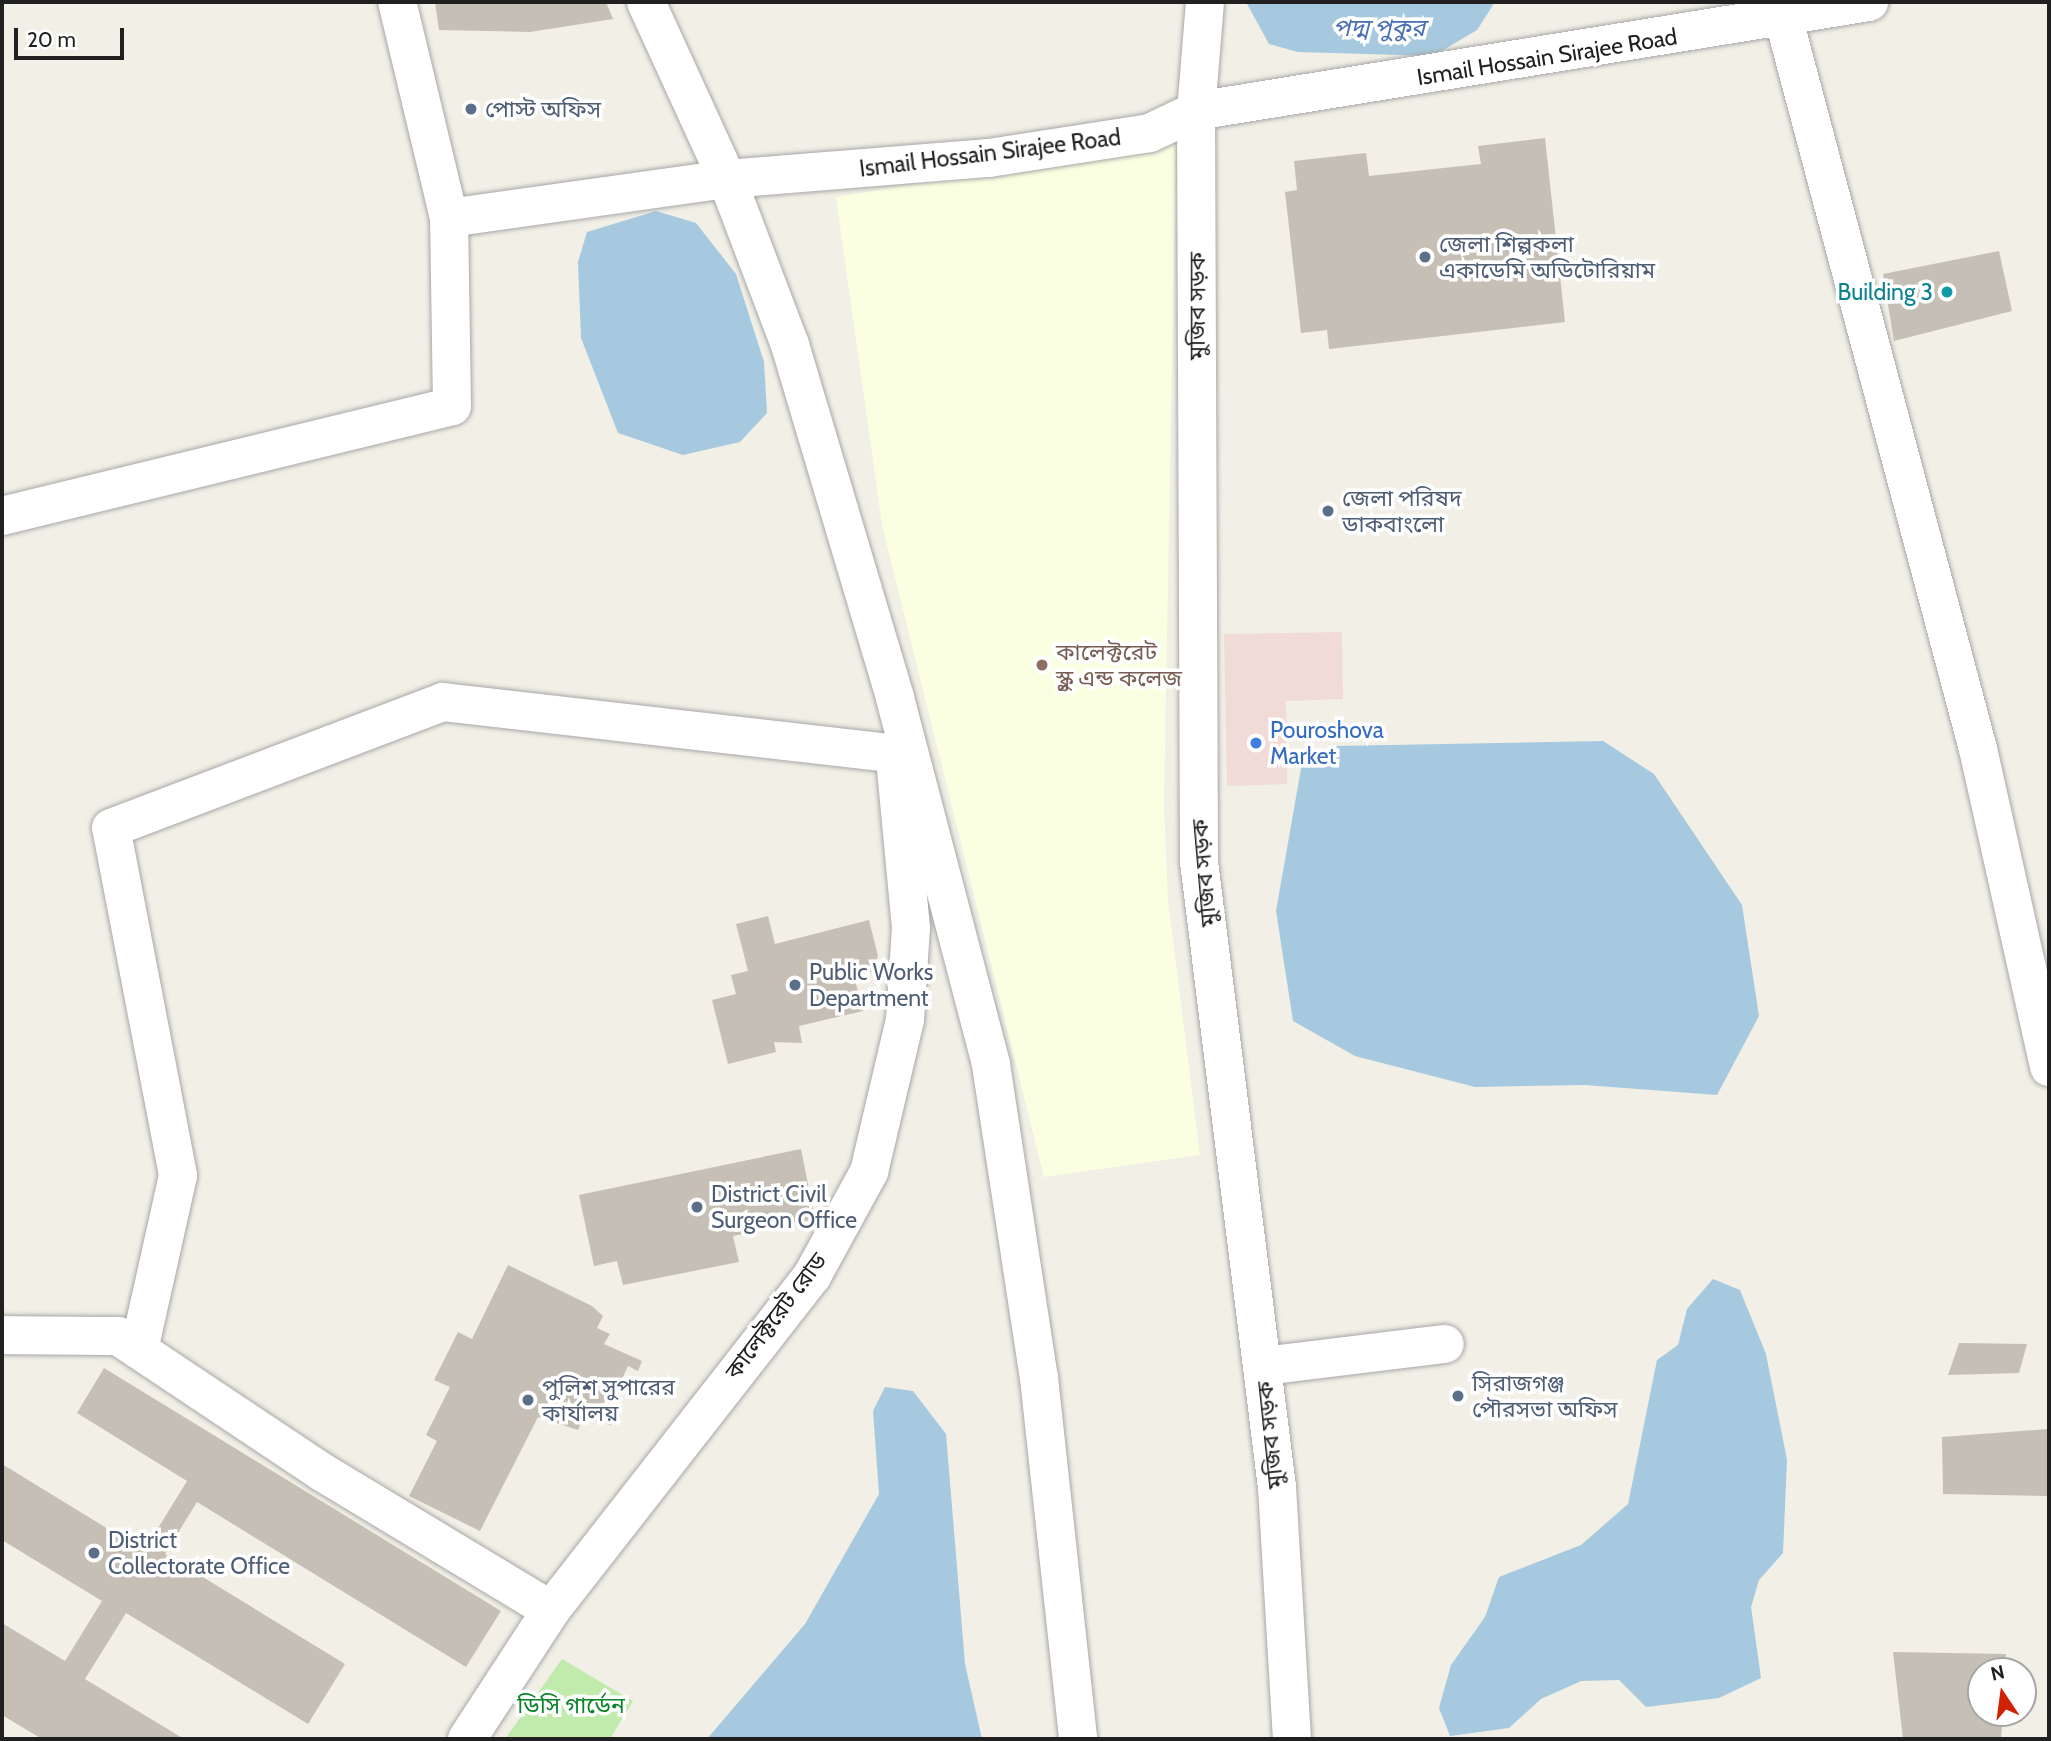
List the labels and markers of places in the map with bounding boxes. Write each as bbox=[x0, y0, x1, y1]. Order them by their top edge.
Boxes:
place label: পোস্ট অফিস bbox=[485, 95, 601, 123]
marker: পোস্ট অফিস bbox=[463, 101, 479, 117]
place label: জেলা শিল্পকলা একাডেমি অডিটোরিয়াম bbox=[1439, 230, 1655, 284]
marker: জেলা শিল্পকলা একাডেমি অডিটোরিয়াম bbox=[1417, 249, 1433, 265]
place label: Building 3 bbox=[1838, 278, 1933, 306]
marker: Building 3 bbox=[1939, 284, 1955, 300]
place label: জেলা পরিষদ ডাকবাংলো bbox=[1342, 484, 1462, 538]
marker: জেলা পরিষদ ডাকবাংলো bbox=[1320, 503, 1336, 519]
place label: কালেক্টরেট স্কুল এন্ড কলেজ bbox=[1056, 638, 1182, 692]
marker: কালেক্টরেট স্কুল এন্ড কলেজ bbox=[1034, 657, 1050, 673]
place label: Pouroshova Market bbox=[1270, 716, 1384, 770]
marker: Pouroshova Market bbox=[1248, 735, 1264, 751]
place label: Public Works Department bbox=[809, 958, 933, 1012]
marker: Public Works Department bbox=[787, 977, 803, 993]
place label: District Civil Surgeon Office bbox=[711, 1180, 857, 1234]
marker: District Civil Surgeon Office bbox=[689, 1199, 705, 1215]
place label: সিরাজগঞ্জ পৌরসভা অফিস bbox=[1472, 1369, 1618, 1423]
place label: পুলিশ সুপারের কার্যালয় bbox=[542, 1373, 675, 1427]
marker: সিরাজগঞ্জ পৌরসভা অফিস bbox=[1450, 1388, 1466, 1404]
marker: পুলিশ সুপারের কার্যালয় bbox=[520, 1392, 536, 1408]
place label: District Collectorate Office bbox=[108, 1526, 290, 1580]
marker: District Collectorate Office bbox=[86, 1545, 102, 1561]

